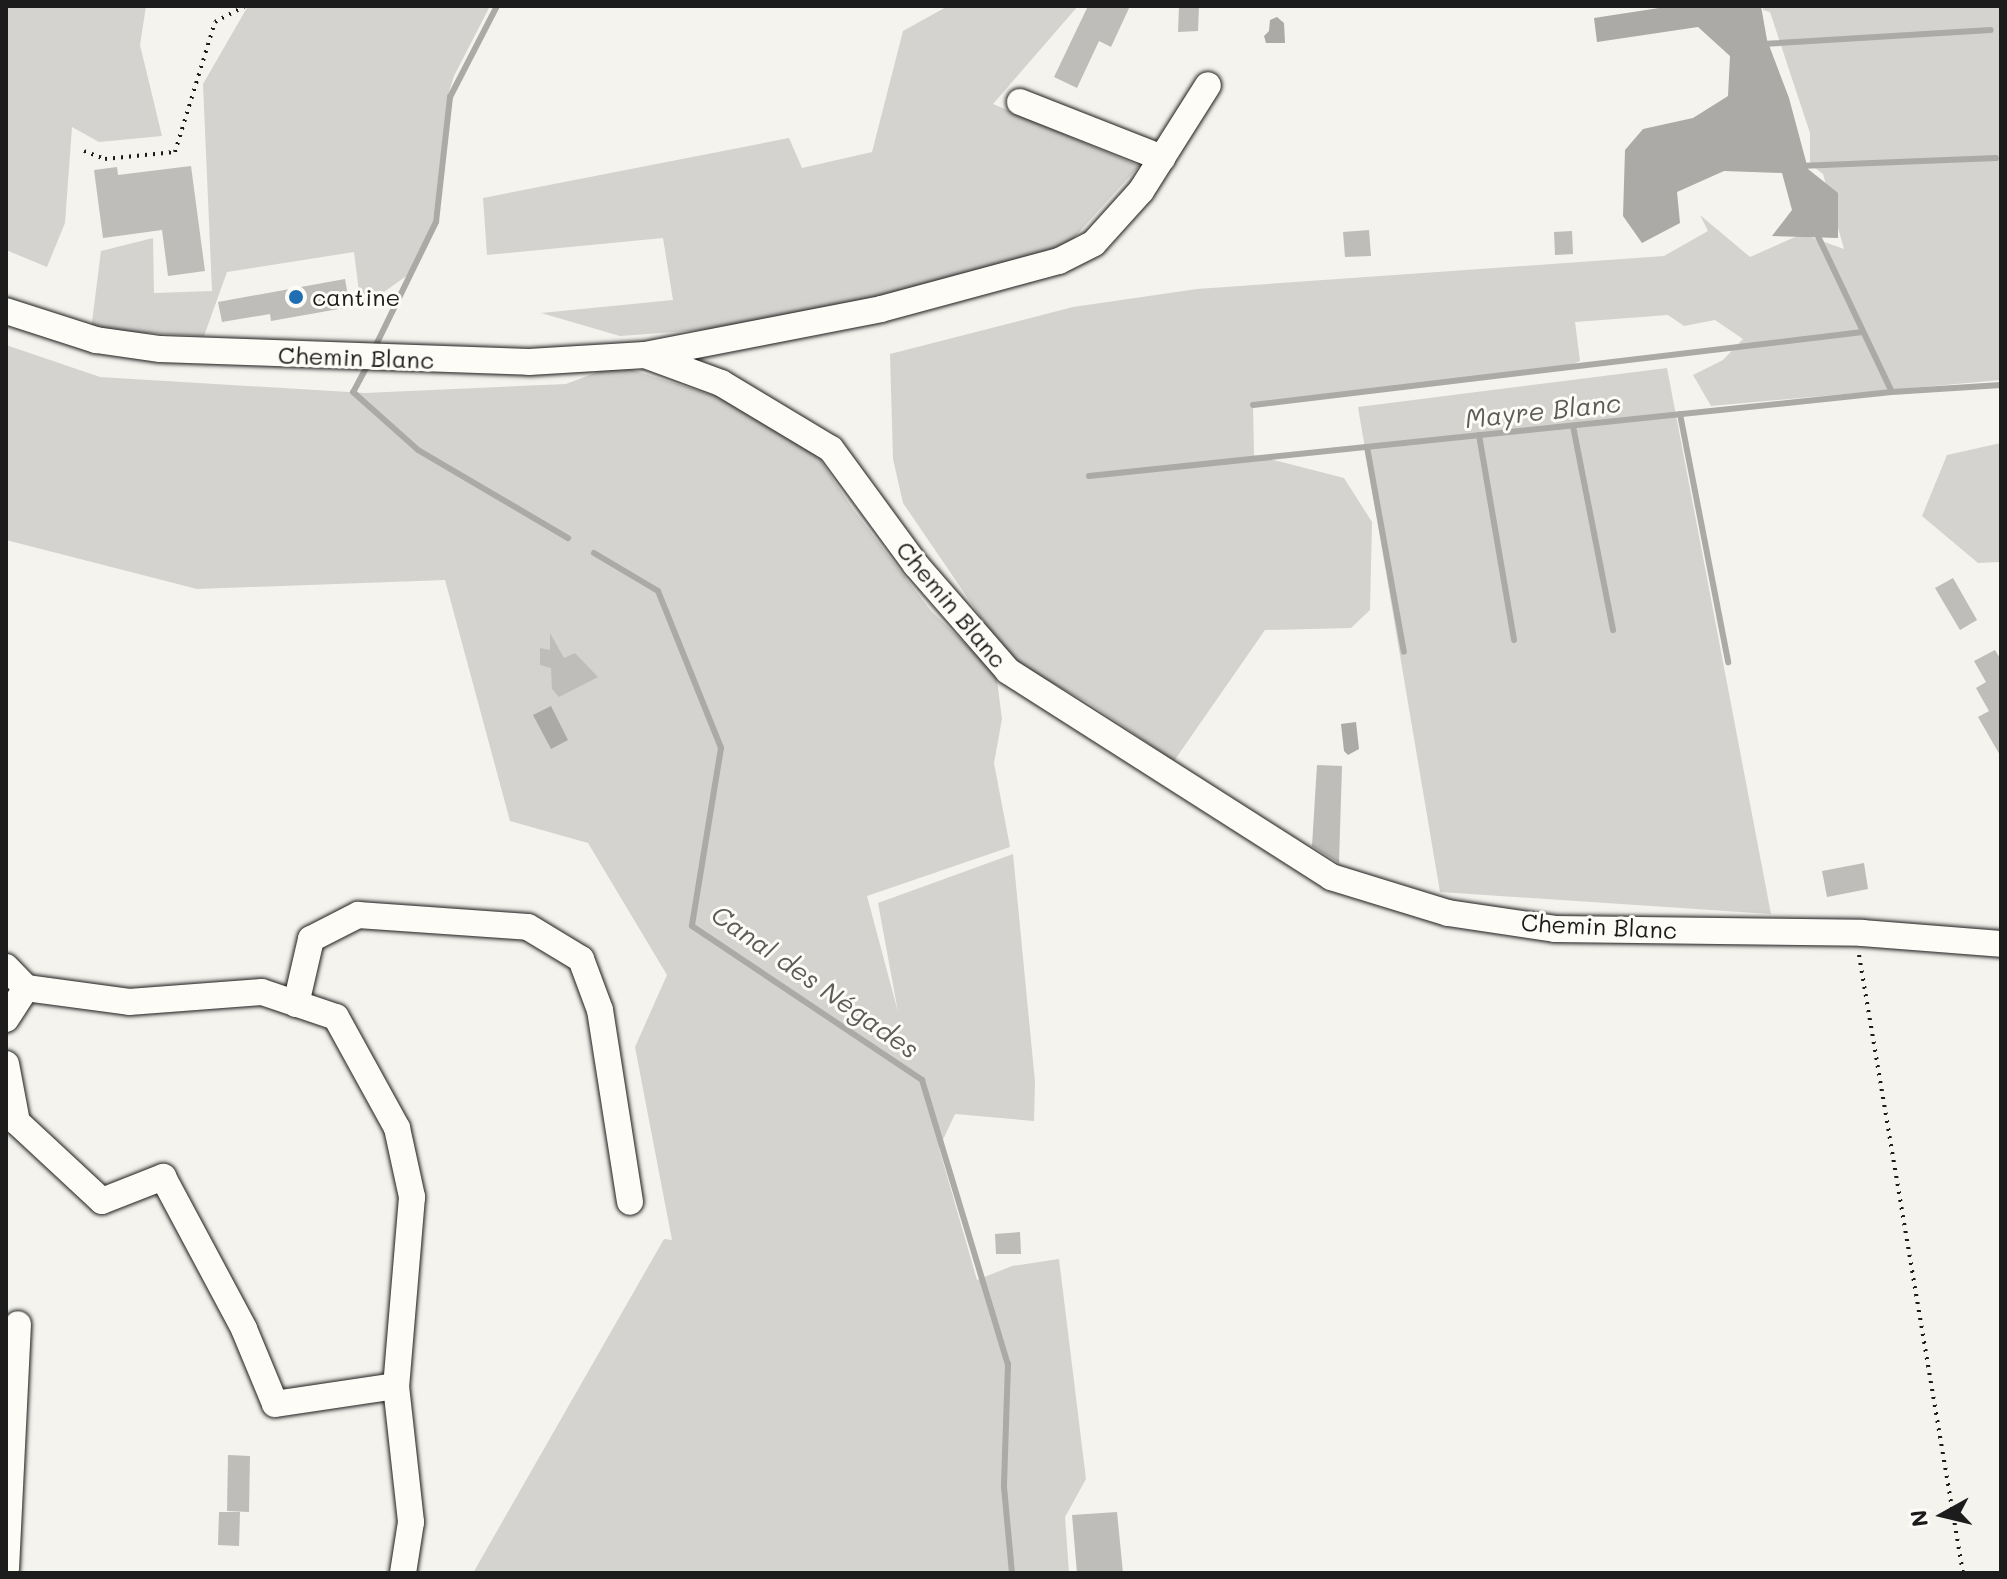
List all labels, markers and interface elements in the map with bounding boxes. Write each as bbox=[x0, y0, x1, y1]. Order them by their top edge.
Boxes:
place label: cantine bbox=[312, 283, 400, 311]
marker: cantine bbox=[287, 288, 305, 306]
street label: Chemin Blanc bbox=[277, 340, 435, 374]
water label: Mayre Blanc bbox=[1464, 387, 1622, 435]
street label: Chemin Blanc bbox=[891, 535, 1013, 673]
water label: Canal des Négades bbox=[705, 899, 925, 1065]
street label: Chemin Blanc bbox=[1520, 908, 1678, 944]
north arrow bbox=[1903, 1475, 1983, 1555]
text: N bbox=[1903, 1508, 1934, 1529]

